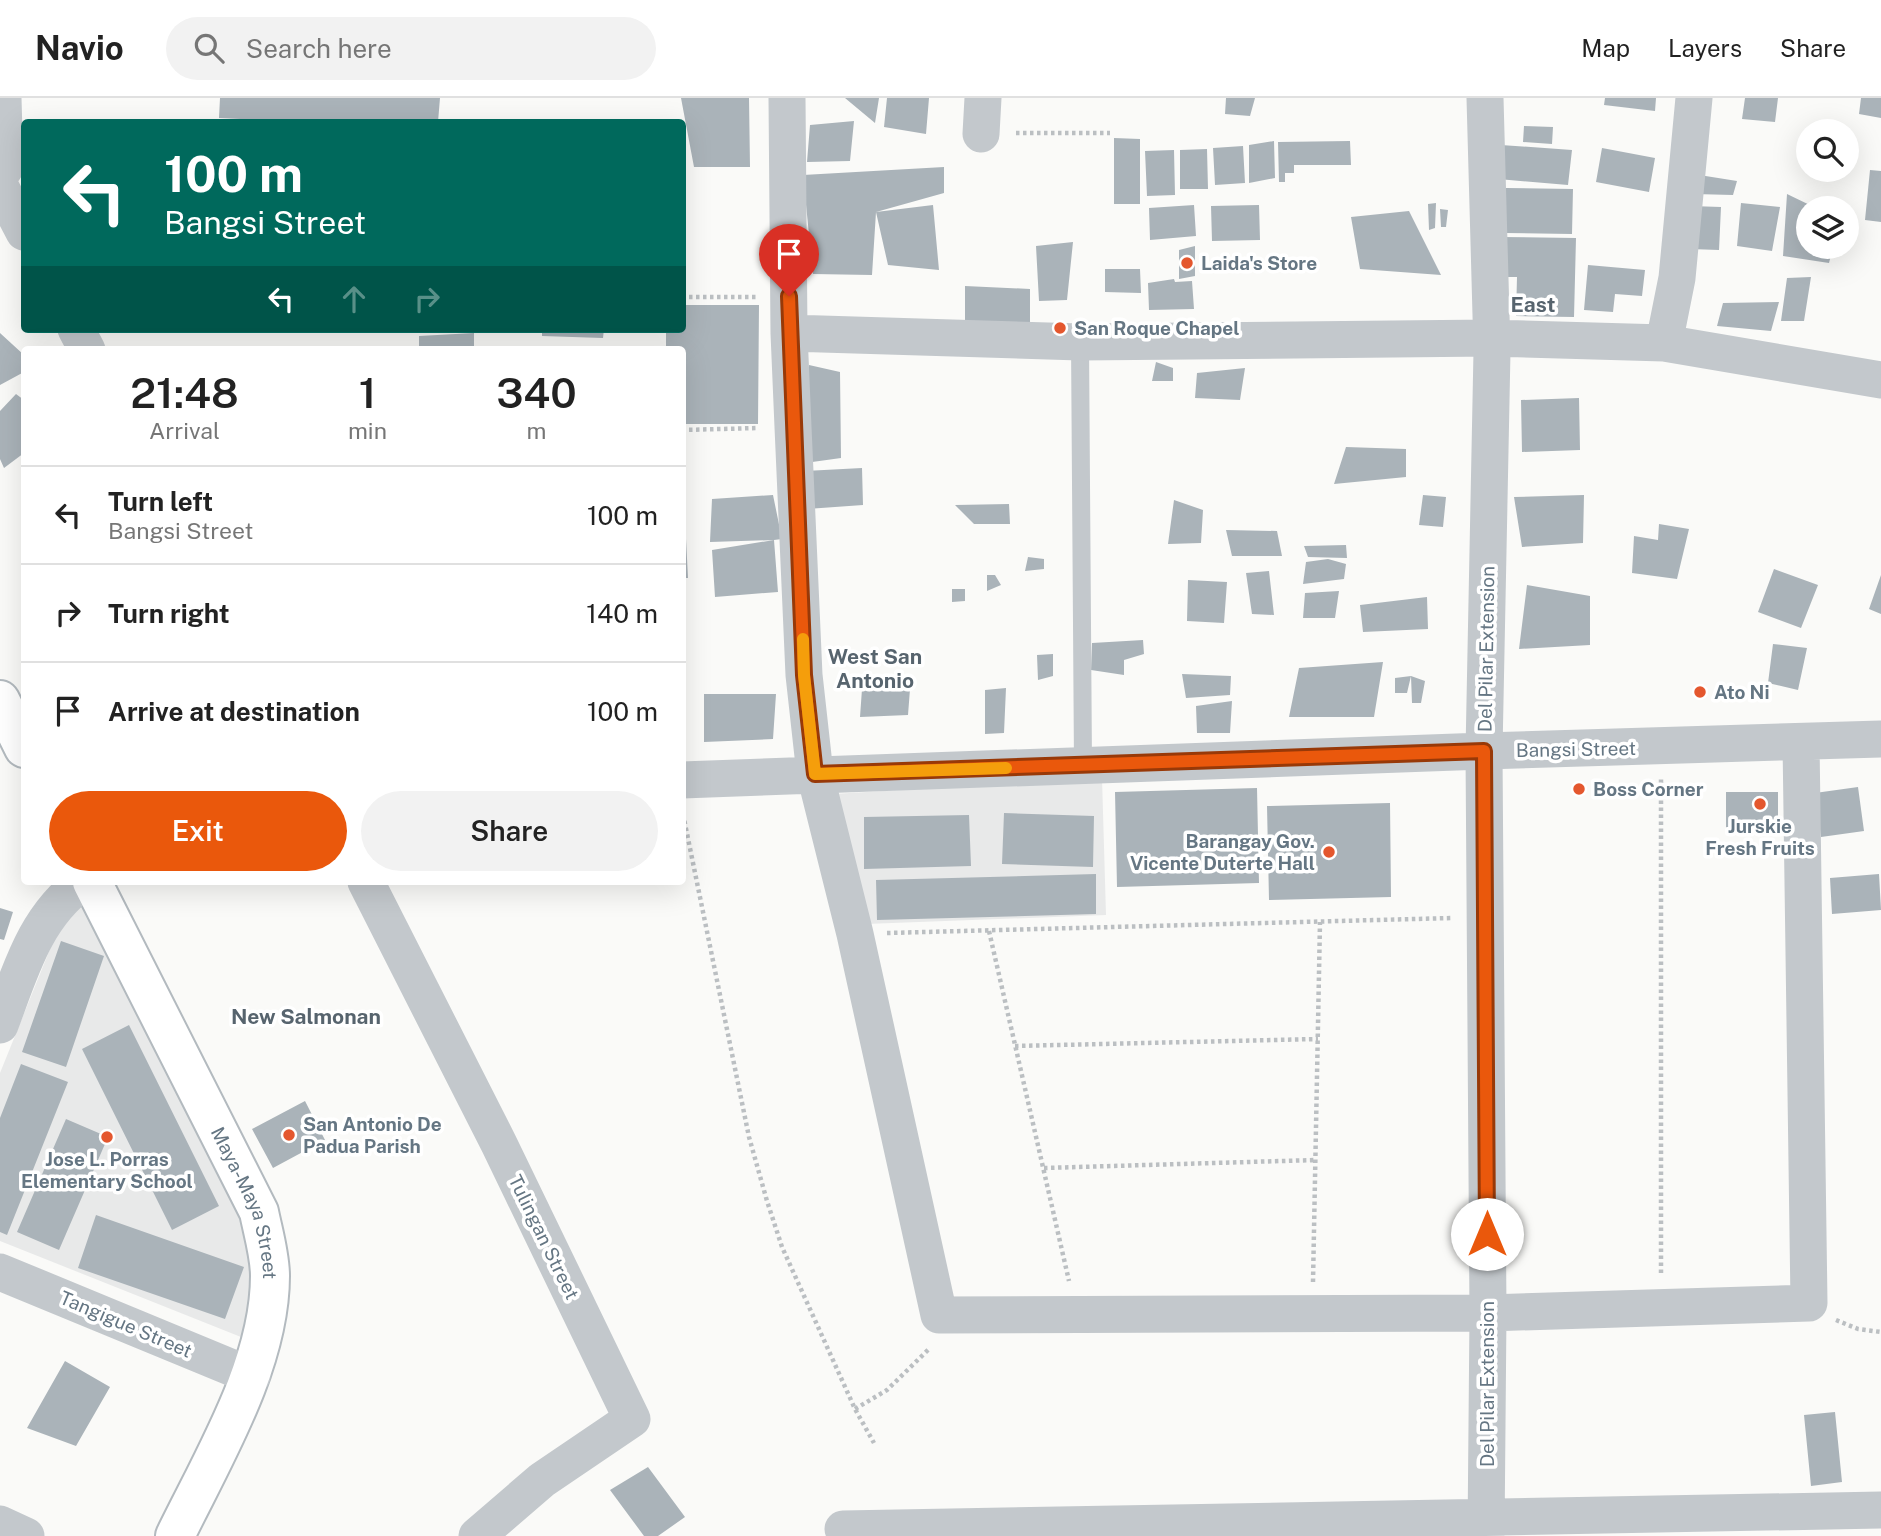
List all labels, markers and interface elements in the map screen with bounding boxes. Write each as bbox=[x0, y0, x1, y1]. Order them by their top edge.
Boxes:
search box bbox=[166, 17, 656, 80]
text: Navio bbox=[35, 29, 124, 67]
icon: search bbox=[190, 29, 228, 67]
text: Search here bbox=[246, 33, 392, 64]
text: Map bbox=[1581, 34, 1630, 62]
text: Layers bbox=[1668, 34, 1742, 62]
text: Share bbox=[1780, 34, 1846, 62]
map controls bbox=[1796, 119, 1859, 259]
button: search bbox=[1796, 119, 1859, 182]
text: 100 m bbox=[164, 145, 303, 203]
icon: left bbox=[49, 147, 140, 238]
button: layers bbox=[1796, 196, 1859, 259]
text: Bangsi Street bbox=[164, 204, 366, 241]
pin bbox=[759, 224, 819, 296]
icon: arrive bbox=[770, 235, 808, 273]
place label: Laida's Store bbox=[1201, 252, 1317, 274]
marker: Laida's Store bbox=[1179, 255, 1195, 271]
icon: left bbox=[262, 280, 300, 318]
icon: ahead bbox=[335, 280, 373, 318]
icon: right bbox=[408, 280, 446, 318]
district label: East bbox=[1511, 292, 1555, 317]
place label: San Roque Chapel bbox=[1074, 317, 1240, 339]
marker: San Roque Chapel bbox=[1052, 320, 1068, 336]
text: 21:48 bbox=[130, 368, 239, 417]
text: 1 bbox=[359, 368, 376, 417]
text: 340 bbox=[496, 368, 577, 417]
text: Arrival bbox=[149, 417, 220, 444]
text: min bbox=[348, 417, 387, 444]
text: m bbox=[527, 417, 546, 444]
text: Turn left bbox=[108, 486, 213, 517]
icon: left bbox=[49, 496, 87, 534]
text: 100 m bbox=[587, 500, 658, 531]
text: Bangsi Street bbox=[108, 517, 253, 544]
street label: Del Pilar Extension bbox=[1474, 566, 1498, 732]
icon: right bbox=[49, 594, 87, 632]
text: Turn right bbox=[108, 598, 230, 629]
text: 140 m bbox=[586, 598, 658, 629]
district label: West San Antonio bbox=[828, 644, 922, 693]
place label: Ato Ni bbox=[1714, 681, 1770, 703]
marker: Ato Ni bbox=[1692, 684, 1708, 700]
icon: arrive bbox=[49, 692, 87, 730]
text: Arrive at destination bbox=[108, 696, 360, 727]
text: 100 m bbox=[587, 696, 658, 727]
street label: Bangsi Street bbox=[1516, 737, 1636, 761]
place label: Boss Corner bbox=[1593, 778, 1704, 800]
marker: Boss Corner bbox=[1571, 781, 1587, 797]
button: Exit bbox=[49, 791, 347, 871]
button: Share bbox=[361, 791, 658, 871]
marker: Jurskie Fresh Fruits bbox=[1752, 796, 1768, 812]
place label: Jurskie Fresh Fruits bbox=[1705, 815, 1815, 859]
place label: Barangay Gov. Vicente Duterte Hall bbox=[1130, 830, 1315, 874]
marker: Barangay Gov. Vicente Duterte Hall bbox=[1321, 844, 1337, 860]
district label: New Salmonan bbox=[231, 1004, 381, 1029]
place label: San Antonio De Padua Parish bbox=[303, 1113, 442, 1157]
street label: Maya-Maya Street bbox=[207, 1123, 281, 1279]
marker: San Antonio De Padua Parish bbox=[281, 1127, 297, 1143]
marker: Jose L. Porras Elementary School bbox=[99, 1129, 115, 1145]
place label: Jose L. Porras Elementary School bbox=[21, 1148, 193, 1192]
street label: Tulingan Street bbox=[504, 1171, 584, 1303]
position arrow bbox=[1450, 1197, 1524, 1271]
street label: Tangigue Street bbox=[57, 1286, 195, 1362]
street label: Del Pilar Extension bbox=[1476, 1301, 1498, 1467]

